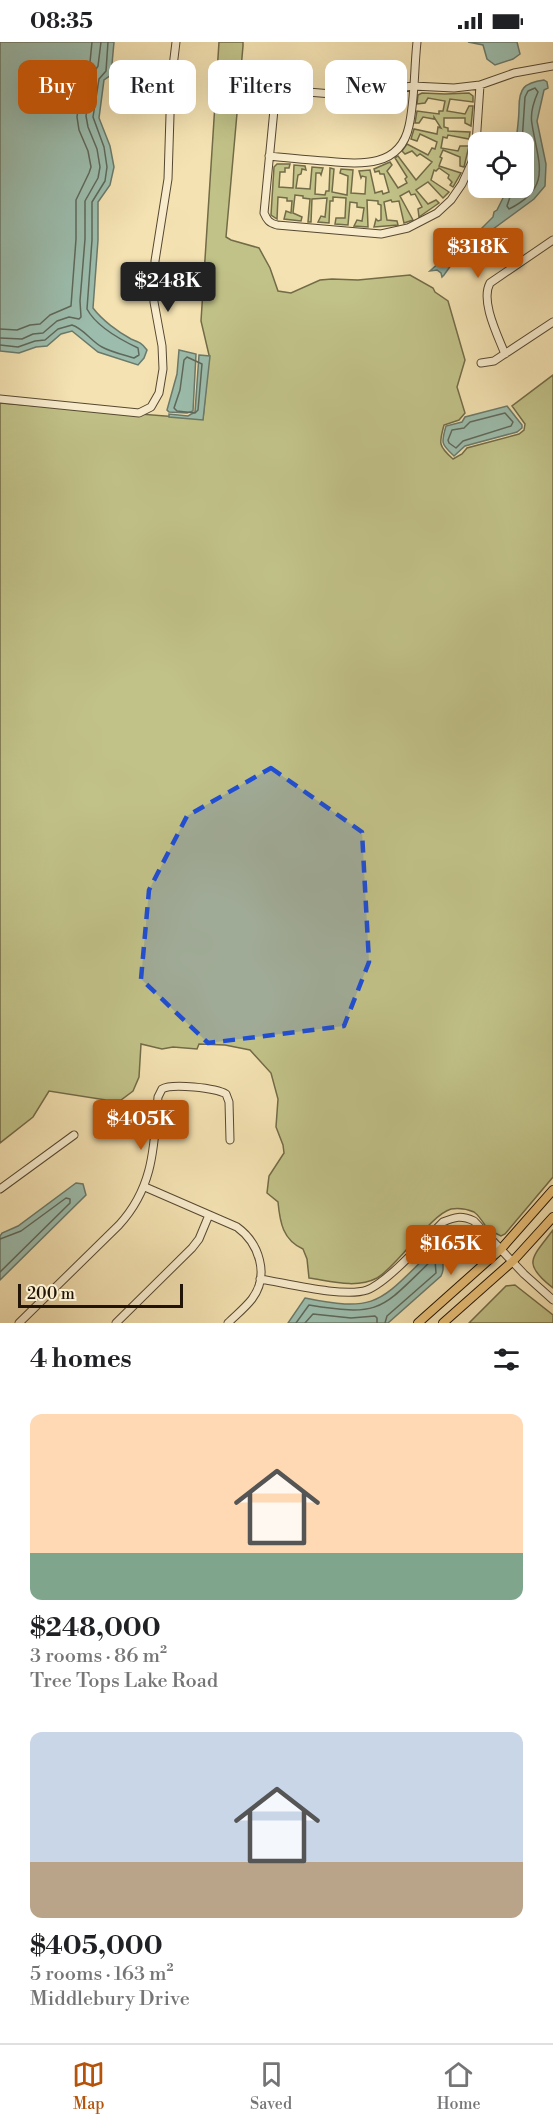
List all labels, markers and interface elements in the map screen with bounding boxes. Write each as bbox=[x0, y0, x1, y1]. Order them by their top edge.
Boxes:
text: 08:35 bbox=[30, 8, 93, 35]
chip: Buy bbox=[18, 60, 97, 114]
chip: Rent bbox=[109, 60, 196, 114]
chip: Filters bbox=[208, 60, 313, 114]
chip: New bbox=[325, 60, 407, 114]
map controls bbox=[468, 132, 534, 198]
button: locate bbox=[468, 132, 534, 198]
pin: $318K bbox=[436, 228, 520, 279]
text: $318K bbox=[447, 235, 509, 260]
pin: $248K bbox=[126, 262, 210, 313]
text: $248K bbox=[135, 269, 201, 294]
pin: $405K bbox=[99, 1100, 183, 1151]
text: $405K bbox=[107, 1107, 175, 1132]
pin: $165K bbox=[409, 1225, 493, 1276]
text: $165K bbox=[420, 1232, 482, 1257]
scale bar bbox=[18, 1281, 183, 1308]
text: 200 m bbox=[27, 1284, 75, 1304]
text: 4 homes bbox=[30, 1343, 132, 1375]
icon: filters bbox=[490, 1343, 523, 1376]
icon: home bbox=[223, 1453, 331, 1561]
text: $248,000 bbox=[30, 1612, 161, 1644]
text: 3 rooms · 86 m² bbox=[30, 1644, 167, 1669]
text: Tree Tops Lake Road bbox=[30, 1669, 218, 1694]
icon: home bbox=[223, 1771, 331, 1879]
text: $405,000 bbox=[30, 1930, 163, 1962]
text: 5 rooms · 163 m² bbox=[30, 1962, 174, 1987]
text: Middlebury Drive bbox=[30, 1987, 190, 2012]
tab: Map bbox=[72, 2058, 105, 2114]
tab: Saved bbox=[250, 2058, 292, 2114]
tab: Home bbox=[437, 2058, 481, 2114]

